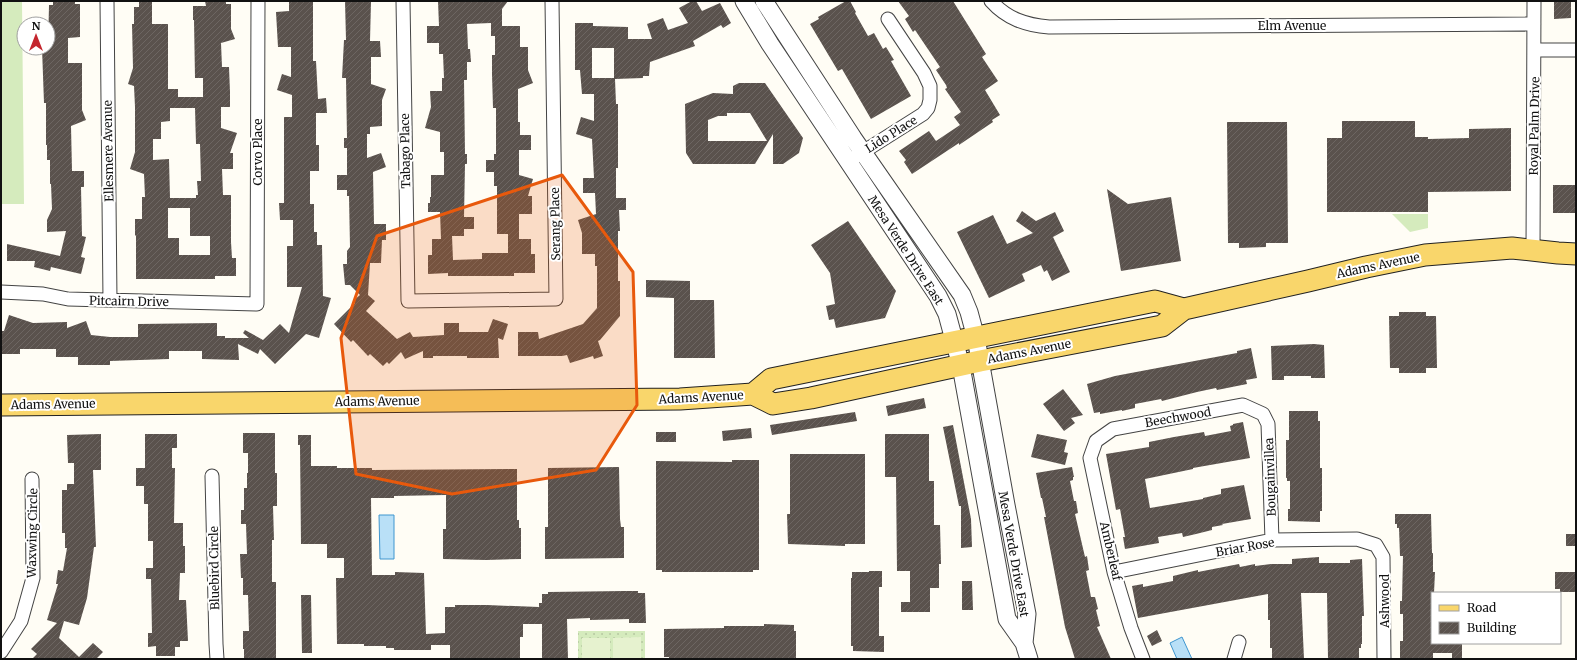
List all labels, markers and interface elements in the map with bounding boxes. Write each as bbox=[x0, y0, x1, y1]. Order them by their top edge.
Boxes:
north arrow bbox=[16, 16, 56, 56]
street label: Elm Avenue bbox=[1258, 18, 1326, 33]
text: N bbox=[32, 19, 41, 33]
street label: Royal Palm Drive bbox=[1526, 76, 1542, 176]
street label: Ellesmere Avenue bbox=[100, 100, 116, 202]
street label: Lido Place bbox=[862, 112, 920, 156]
street label: Tabago Place bbox=[397, 113, 413, 189]
street label: Corvo Place bbox=[250, 119, 265, 185]
street label: Serang Place bbox=[547, 187, 563, 261]
street label: Mesa Verde Drive East bbox=[865, 192, 947, 308]
street label: Adams Avenue bbox=[1334, 249, 1421, 281]
street label: Pitcairn Drive bbox=[89, 293, 169, 309]
street label: Adams Avenue bbox=[985, 336, 1072, 367]
street label: Adams Avenue bbox=[657, 387, 744, 407]
street label: Adams Avenue bbox=[333, 393, 420, 409]
street label: Adams Avenue bbox=[9, 396, 96, 412]
street label: Beechwood bbox=[1144, 404, 1212, 430]
street label: Bougainvillea bbox=[1261, 437, 1279, 517]
street label: Waxwing Circle bbox=[24, 488, 40, 579]
street label: Mesa Verde Drive East bbox=[996, 490, 1033, 618]
street label: Amberleaf bbox=[1097, 519, 1125, 582]
street label: Bluebird Circle bbox=[206, 526, 222, 610]
street label: Briar Rose bbox=[1214, 534, 1276, 560]
street label: Ashwood bbox=[1377, 574, 1392, 629]
legend bbox=[1431, 592, 1561, 644]
text: Road bbox=[1467, 600, 1496, 615]
text: Building bbox=[1467, 620, 1517, 635]

